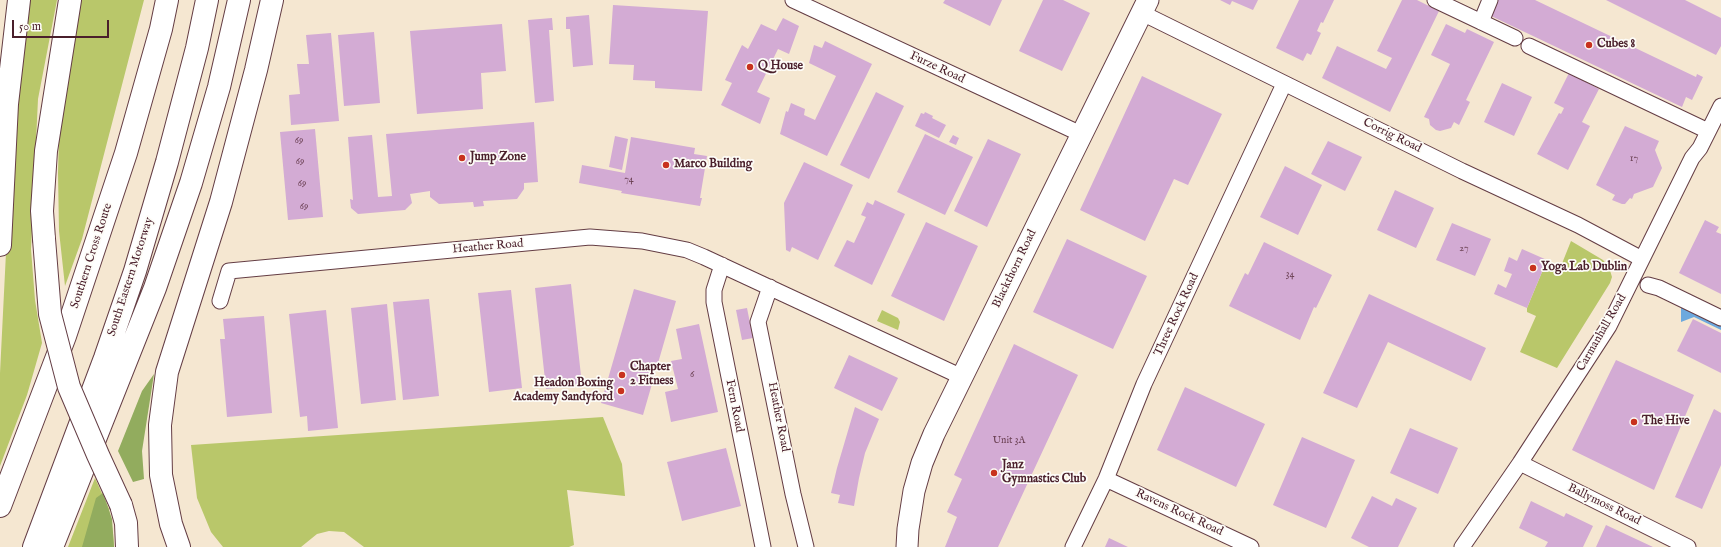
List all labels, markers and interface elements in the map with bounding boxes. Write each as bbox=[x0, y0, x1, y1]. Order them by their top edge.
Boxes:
scale bar bbox=[14, 12, 111, 38]
text: 50 m bbox=[19, 19, 41, 34]
place label: Cubes 8 bbox=[1597, 38, 1635, 52]
marker: Cubes 8 bbox=[1584, 40, 1594, 50]
street label: Furze Road bbox=[907, 49, 967, 87]
place label: Q House bbox=[758, 60, 803, 74]
marker: Q House bbox=[745, 62, 755, 72]
street label: Corrig Road bbox=[1360, 116, 1424, 156]
house number: 69 bbox=[295, 135, 303, 147]
place label: Jump Zone bbox=[470, 151, 526, 165]
marker: Jump Zone bbox=[457, 153, 467, 163]
house number: 17 bbox=[1630, 153, 1638, 165]
house number: 69 bbox=[296, 156, 304, 168]
place label: Marco Building bbox=[674, 158, 752, 172]
marker: Marco Building bbox=[661, 160, 671, 170]
house number: 74 bbox=[624, 174, 634, 186]
house number: 69 bbox=[298, 178, 306, 190]
street label: Southern Cross Route bbox=[68, 201, 116, 311]
house number: 69 bbox=[300, 201, 308, 213]
street label: South Eastern Motorway bbox=[105, 216, 157, 338]
street label: Blackthorn Road bbox=[990, 227, 1040, 311]
street label: Heather Road bbox=[452, 237, 524, 257]
house number: 27 bbox=[1459, 243, 1469, 255]
place label: Yoga Lab Dublin bbox=[1541, 261, 1627, 275]
marker: Yoga Lab Dublin bbox=[1528, 263, 1538, 273]
house number: 34 bbox=[1286, 269, 1294, 281]
street label: Three Rock Road bbox=[1151, 271, 1203, 359]
street label: Carmanhall Road bbox=[1574, 292, 1630, 374]
place label: Chapter 2 Fitness bbox=[630, 361, 674, 389]
house number: 6 bbox=[690, 369, 694, 381]
marker: Chapter 2 Fitness bbox=[617, 370, 627, 380]
place label: Headon Boxing Academy Sandyford bbox=[513, 377, 613, 405]
street label: Fern Road bbox=[722, 378, 746, 434]
street label: Heather Road bbox=[764, 381, 792, 453]
marker: Headon Boxing Academy Sandyford bbox=[616, 386, 626, 396]
place label: The Hive bbox=[1642, 415, 1689, 429]
marker: The Hive bbox=[1629, 417, 1639, 427]
house number: Unit 3A bbox=[993, 435, 1025, 447]
place label: Janz Gymnastics Club bbox=[1002, 459, 1086, 487]
marker: Janz Gymnastics Club bbox=[989, 468, 999, 478]
street label: Ballymoss Road bbox=[1565, 481, 1643, 529]
street label: Ravens Rock Road bbox=[1133, 486, 1225, 540]

